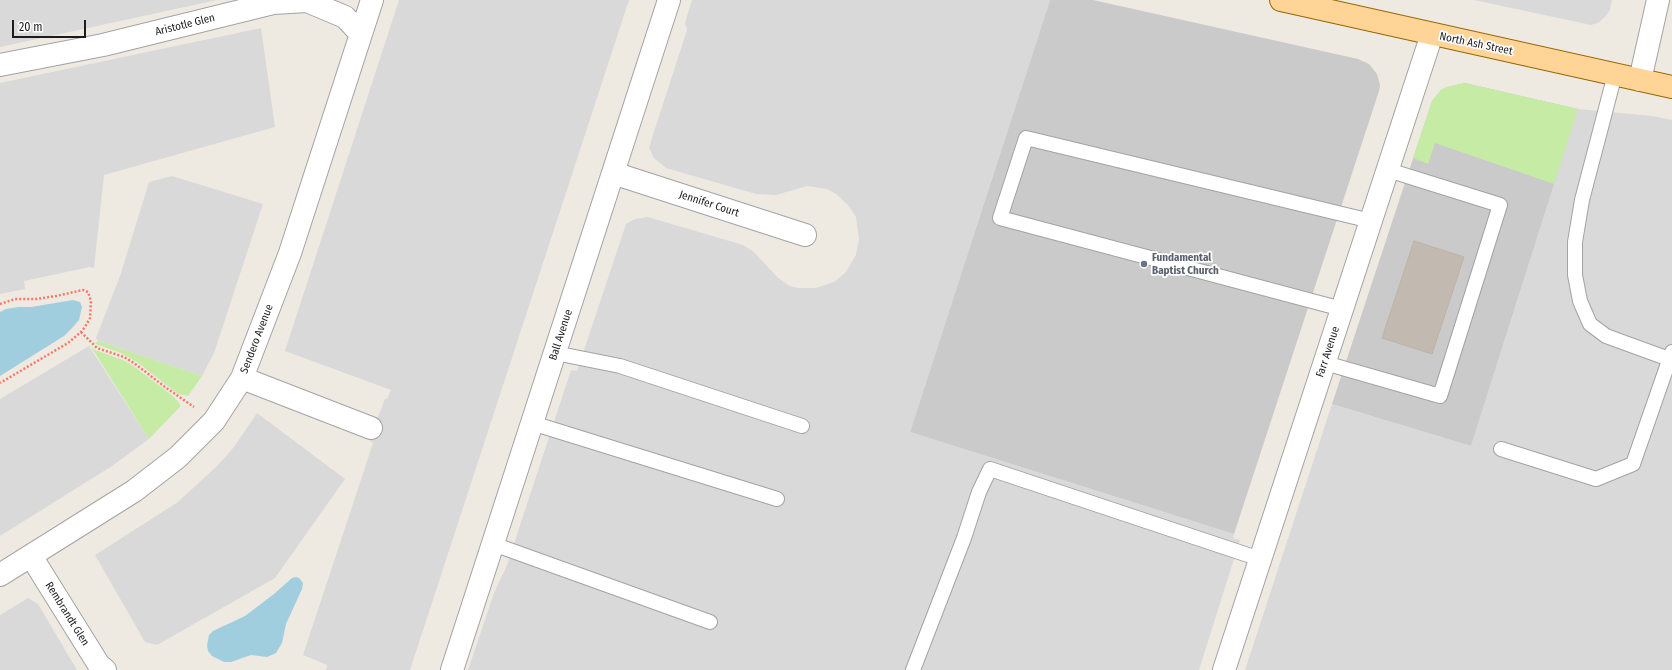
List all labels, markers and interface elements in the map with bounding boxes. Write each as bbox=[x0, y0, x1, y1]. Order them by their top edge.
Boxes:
street label: Aristotle Glen bbox=[154, 11, 216, 39]
scale bar bbox=[14, 12, 88, 38]
text: 20 m bbox=[19, 20, 43, 34]
street label: North Ash Street bbox=[1438, 30, 1514, 58]
street label: Jennifer Court bbox=[677, 188, 741, 220]
place label: Fundamental Baptist Church bbox=[1152, 251, 1219, 277]
marker: Fundamental Baptist Church bbox=[1139, 259, 1149, 269]
street label: Sendero Avenue bbox=[238, 303, 276, 375]
street label: Ball Avenue bbox=[547, 308, 575, 362]
street label: Farr Avenue bbox=[1314, 325, 1342, 379]
street label: Rembrandt Glen bbox=[42, 580, 92, 648]

